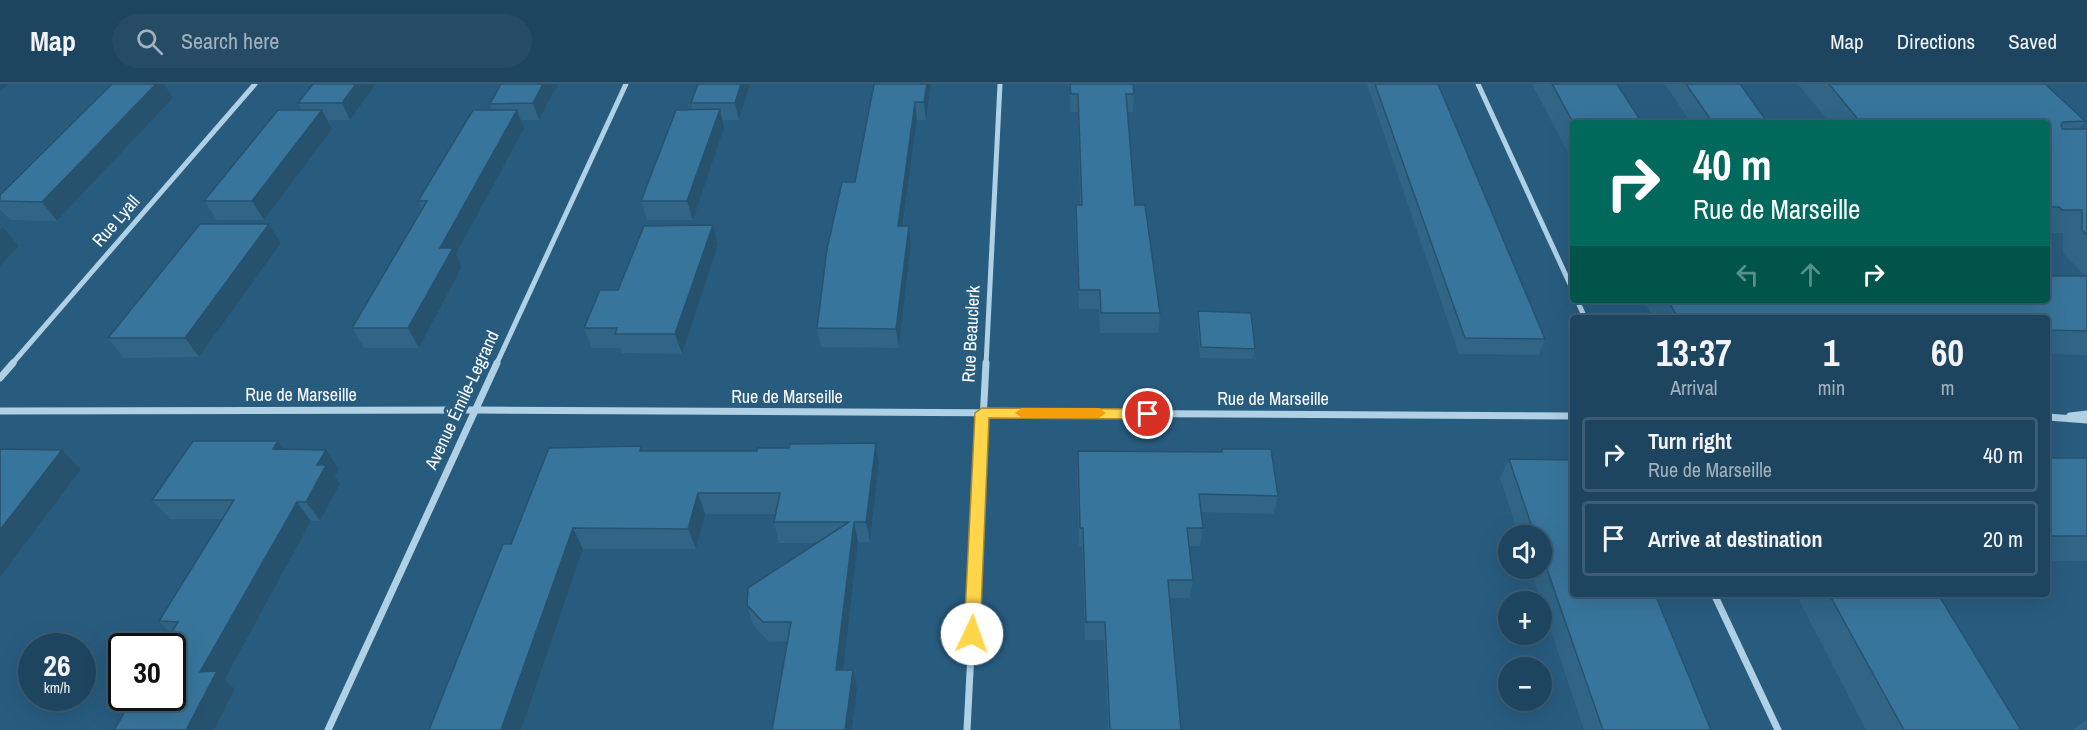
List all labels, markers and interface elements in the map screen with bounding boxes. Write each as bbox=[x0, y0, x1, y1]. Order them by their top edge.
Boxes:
search box bbox=[112, 14, 532, 68]
text: Map bbox=[30, 22, 76, 60]
icon: search bbox=[133, 25, 166, 58]
text: Search here bbox=[181, 26, 279, 56]
text: Map bbox=[1830, 27, 1864, 56]
text: Directions bbox=[1897, 27, 1975, 56]
text: Saved bbox=[2008, 27, 2057, 56]
text: 40 m bbox=[1693, 137, 1772, 193]
icon: right bbox=[1594, 144, 1672, 222]
street label: Rue Lyall bbox=[86, 189, 145, 252]
text: Rue de Marseille bbox=[1693, 191, 1860, 227]
icon: left bbox=[1731, 258, 1764, 291]
icon: ahead bbox=[1794, 258, 1827, 291]
icon: right bbox=[1857, 258, 1890, 291]
street label: Rue Beauclerk bbox=[955, 284, 986, 383]
street label: Avenue Émile-Legrand bbox=[418, 326, 505, 474]
text: 13:37 bbox=[1656, 329, 1732, 377]
text: 1 bbox=[1823, 329, 1840, 377]
text: 60 bbox=[1931, 329, 1964, 377]
text: Arrival bbox=[1670, 374, 1718, 401]
text: min bbox=[1818, 374, 1845, 401]
text: m bbox=[1941, 374, 1954, 401]
street label: Rue de Marseille bbox=[245, 382, 357, 407]
street label: Rue de Marseille bbox=[731, 384, 843, 409]
street label: Rue de Marseille bbox=[1217, 386, 1329, 411]
pin bbox=[1122, 388, 1173, 439]
icon: arrive bbox=[1131, 397, 1164, 430]
text: Turn right bbox=[1648, 426, 1732, 456]
icon: right bbox=[1597, 438, 1630, 471]
text: 40 m bbox=[1983, 440, 2023, 470]
text: Rue de Marseille bbox=[1648, 456, 1772, 483]
icon: arrive bbox=[1597, 522, 1630, 555]
text: Arrive at destination bbox=[1648, 524, 1822, 554]
text: 20 m bbox=[1983, 524, 2023, 554]
map controls bbox=[1498, 525, 1552, 711]
button: sound bbox=[1498, 525, 1552, 579]
button: + bbox=[1498, 591, 1552, 645]
position arrow bbox=[940, 602, 1004, 666]
speed limit sign: 30 bbox=[108, 633, 186, 711]
text: 26 bbox=[43, 645, 71, 685]
button: − bbox=[1498, 657, 1552, 711]
text: km/h bbox=[44, 677, 70, 698]

